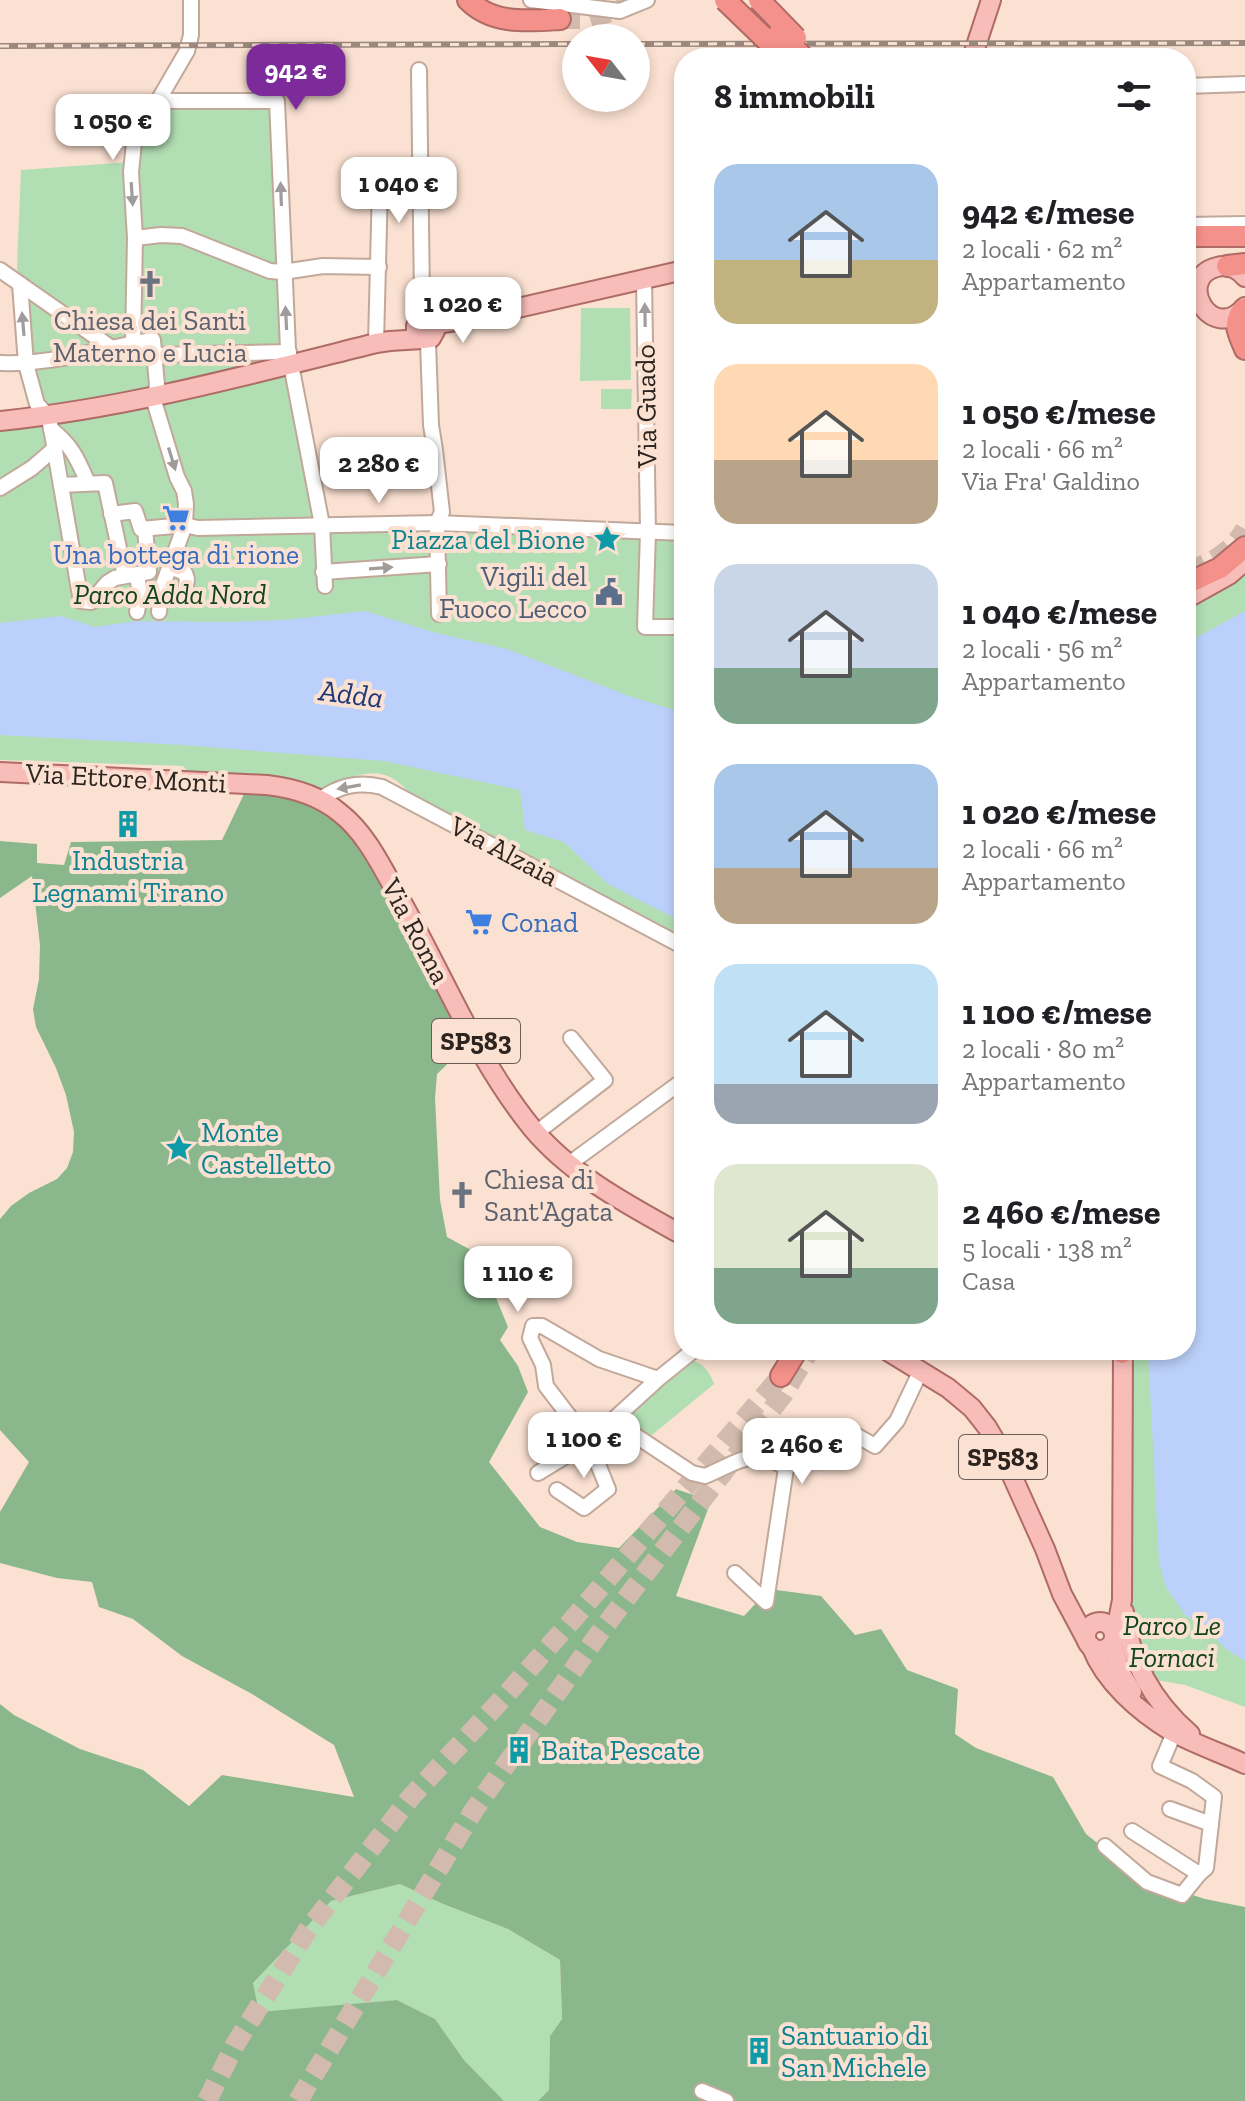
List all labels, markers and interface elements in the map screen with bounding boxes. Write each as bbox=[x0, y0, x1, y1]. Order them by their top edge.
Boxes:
north arrow bbox=[562, 24, 650, 112]
map controls bbox=[562, 24, 650, 112]
pin: 942 € bbox=[240, 44, 352, 112]
text: 942 € bbox=[265, 54, 327, 86]
icon: filters bbox=[1112, 74, 1156, 118]
text: 8 immobili bbox=[714, 76, 875, 117]
pin: 1 050 € bbox=[39, 94, 187, 162]
text: 1 050 € bbox=[73, 104, 153, 136]
pin: 1 040 € bbox=[325, 157, 473, 225]
text: 1 040 € bbox=[359, 167, 439, 199]
one-way arrow bbox=[275, 181, 288, 206]
one-way arrow bbox=[126, 182, 139, 207]
text: 942 €/mese bbox=[962, 192, 1134, 233]
icon: home bbox=[778, 196, 874, 292]
text: 2 locali · 62 m² bbox=[962, 233, 1122, 265]
text: Appartamento bbox=[962, 265, 1126, 297]
church icon: Chiesa dei Santi Materno e Lucia bbox=[135, 269, 165, 299]
pin: 1 020 € bbox=[389, 277, 537, 345]
text: 1 020 € bbox=[423, 287, 503, 319]
one-way arrow bbox=[638, 302, 651, 327]
place label: Chiesa dei Santi Materno e Lucia bbox=[53, 304, 248, 369]
one-way arrow bbox=[279, 305, 292, 330]
one-way arrow bbox=[16, 311, 29, 336]
street label: Via Guado bbox=[628, 344, 664, 469]
text: 1 050 €/mese bbox=[962, 392, 1156, 433]
icon: home bbox=[778, 396, 874, 492]
text: 2 locali · 66 m² bbox=[962, 433, 1123, 465]
pin: 2 280 € bbox=[305, 437, 453, 505]
text: 2 280 € bbox=[338, 447, 420, 479]
one-way arrow bbox=[166, 448, 179, 472]
text: Via Fra' Galdino bbox=[962, 465, 1140, 497]
supermarket icon: Una bottega di rione bbox=[161, 503, 191, 533]
place label: Piazza del Bione bbox=[391, 523, 585, 556]
place icon: Piazza del Bione bbox=[592, 524, 622, 554]
place label: Una bottega di rione bbox=[53, 538, 299, 571]
place label: Vigili del Fuoco Lecco bbox=[439, 560, 587, 625]
one-way arrow bbox=[369, 561, 394, 574]
public building icon: Vigili del Fuoco Lecco bbox=[594, 577, 624, 607]
park label: Parco Adda Nord bbox=[74, 578, 266, 611]
text: 1 040 €/mese bbox=[962, 592, 1157, 633]
icon: home bbox=[778, 596, 874, 692]
text: 2 locali · 56 m² bbox=[962, 633, 1122, 665]
text: Appartamento bbox=[962, 665, 1126, 697]
water label: Adda bbox=[316, 672, 385, 716]
street label: Via Ettore Monti bbox=[24, 756, 227, 800]
one-way arrow bbox=[336, 781, 361, 793]
text: 1 020 €/mese bbox=[962, 792, 1156, 833]
icon: home bbox=[778, 796, 874, 892]
street label: Via Alzaia bbox=[443, 808, 564, 893]
building icon: Industria Legnami Tirano bbox=[113, 809, 143, 839]
text: 2 locali · 66 m² bbox=[962, 833, 1123, 865]
place label: Industria Legnami Tirano bbox=[32, 844, 224, 909]
text: Appartamento bbox=[962, 865, 1126, 897]
street label: Via Roma bbox=[374, 872, 458, 990]
place label: Conad bbox=[501, 906, 578, 939]
supermarket icon: Conad bbox=[464, 907, 494, 937]
text: 1 100 €/mese bbox=[962, 992, 1152, 1033]
icon: home bbox=[778, 996, 874, 1092]
road number: SP583 bbox=[432, 1019, 520, 1063]
text: 2 locali · 80 m² bbox=[962, 1033, 1124, 1065]
text: Appartamento bbox=[962, 1065, 1126, 1097]
place label: Monte Castelletto bbox=[201, 1116, 332, 1181]
place icon: Monte Castelletto bbox=[164, 1133, 194, 1163]
place label: Chiesa di Sant'Agata bbox=[484, 1163, 613, 1228]
church icon: Chiesa di Sant'Agata bbox=[447, 1180, 477, 1210]
text: 2 460 €/mese bbox=[962, 1192, 1160, 1233]
icon: home bbox=[778, 1196, 874, 1292]
text: 5 locali · 138 m² bbox=[962, 1233, 1132, 1265]
pin: 1 110 € bbox=[444, 1246, 592, 1314]
text: 1 110 € bbox=[482, 1256, 554, 1288]
text: Casa bbox=[962, 1265, 1015, 1297]
pin: 1 100 € bbox=[510, 1412, 658, 1480]
pin: 2 460 € bbox=[728, 1418, 876, 1486]
text: 1 100 € bbox=[546, 1422, 622, 1454]
text: 2 460 € bbox=[761, 1428, 843, 1460]
road number: SP583 bbox=[959, 1435, 1047, 1479]
park label: Parco Le Fornaci bbox=[1123, 1609, 1221, 1674]
place label: Baita Pescate bbox=[541, 1734, 700, 1767]
building icon: Baita Pescate bbox=[504, 1735, 534, 1765]
place label: Santuario di San Michele bbox=[781, 2019, 929, 2084]
building icon: Santuario di San Michele bbox=[744, 2036, 774, 2066]

